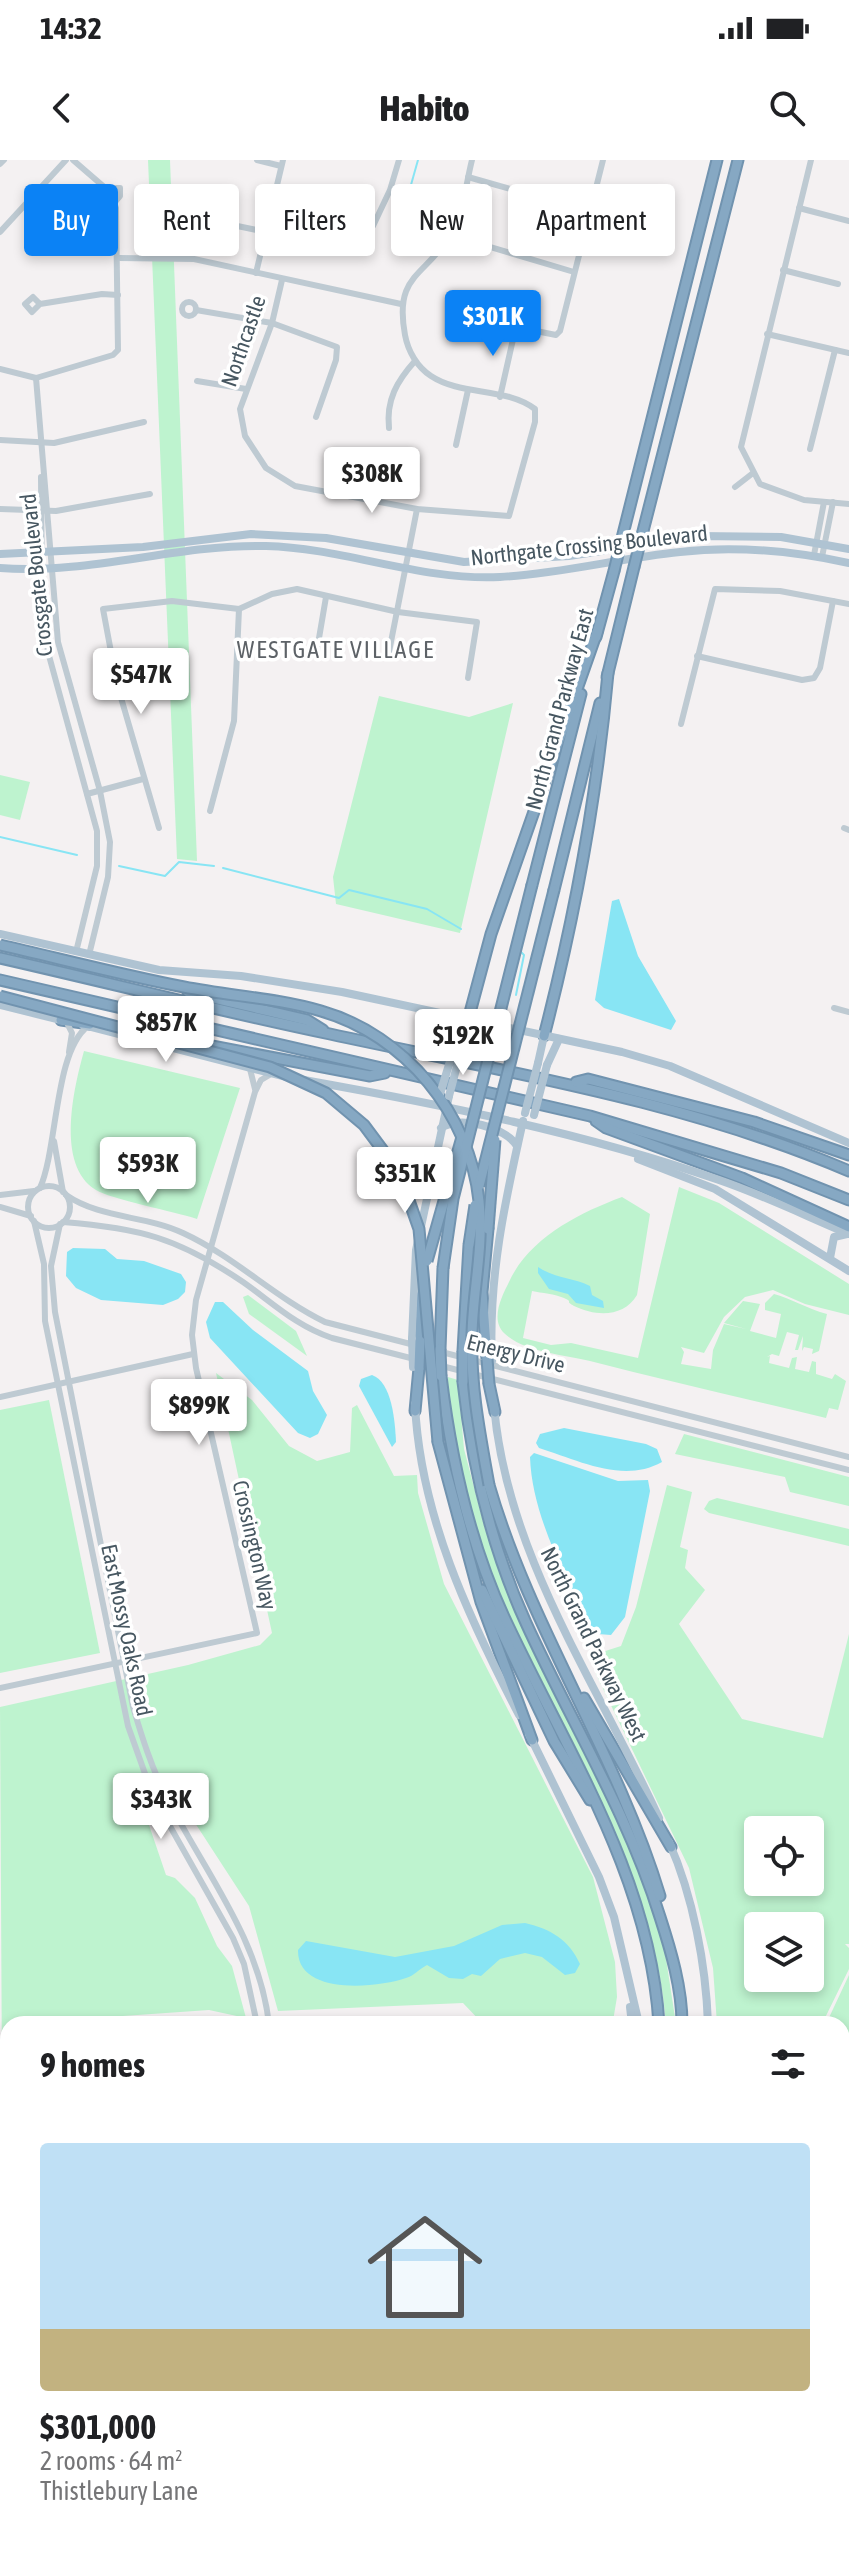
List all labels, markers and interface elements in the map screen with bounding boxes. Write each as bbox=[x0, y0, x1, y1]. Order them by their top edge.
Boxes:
text: 14:32 bbox=[40, 11, 102, 45]
icon: back bbox=[40, 86, 84, 130]
icon: search bbox=[765, 86, 809, 130]
text: Habito bbox=[380, 87, 469, 129]
chip: Buy bbox=[24, 184, 118, 256]
chip: Rent bbox=[134, 184, 239, 256]
chip: Filters bbox=[255, 184, 375, 256]
chip: New bbox=[391, 184, 492, 256]
chip: Apartment bbox=[508, 184, 675, 256]
pin: $301K bbox=[437, 290, 549, 358]
street label: Northcastle bbox=[215, 292, 271, 390]
text: $301K bbox=[463, 301, 523, 331]
pin: $308K bbox=[316, 447, 428, 515]
text: $308K bbox=[342, 458, 402, 488]
street label: Crossgate Boulevard bbox=[15, 492, 57, 658]
street label: Northgate Crossing Boulevard bbox=[469, 520, 709, 570]
street label: North Grand Parkway East bbox=[520, 605, 598, 813]
district label: WESTGATE VILLAGE bbox=[237, 636, 435, 663]
pin: $547K bbox=[85, 648, 197, 716]
text: $547K bbox=[111, 659, 171, 689]
pin: $857K bbox=[110, 996, 222, 1064]
text: $857K bbox=[136, 1007, 196, 1037]
pin: $192K bbox=[407, 1009, 519, 1077]
text: $192K bbox=[433, 1020, 493, 1050]
pin: $593K bbox=[92, 1137, 204, 1205]
pin: $351K bbox=[349, 1147, 461, 1215]
text: $593K bbox=[118, 1148, 178, 1178]
text: $351K bbox=[375, 1158, 435, 1188]
street label: Energy Drive bbox=[464, 1328, 568, 1378]
pin: $899K bbox=[143, 1379, 255, 1447]
text: $899K bbox=[169, 1390, 229, 1420]
street label: Crossington Way bbox=[227, 1478, 283, 1612]
street label: East Mossy Oaks Road bbox=[96, 1542, 158, 1718]
street label: North Grand Parkway West bbox=[536, 1543, 652, 1745]
pin: $343K bbox=[105, 1773, 217, 1841]
text: $343K bbox=[131, 1784, 191, 1814]
map controls bbox=[744, 1816, 824, 1992]
button: locate bbox=[744, 1816, 824, 1896]
button: layers bbox=[744, 1912, 824, 1992]
icon: filters bbox=[766, 2042, 810, 2086]
text: 9 homes bbox=[40, 2045, 145, 2084]
icon: home bbox=[353, 2195, 497, 2339]
text: $301,000 bbox=[40, 2407, 156, 2446]
text: 2 rooms · 64 m² bbox=[40, 2446, 182, 2476]
text: Thistlebury Lane bbox=[40, 2476, 198, 2506]

